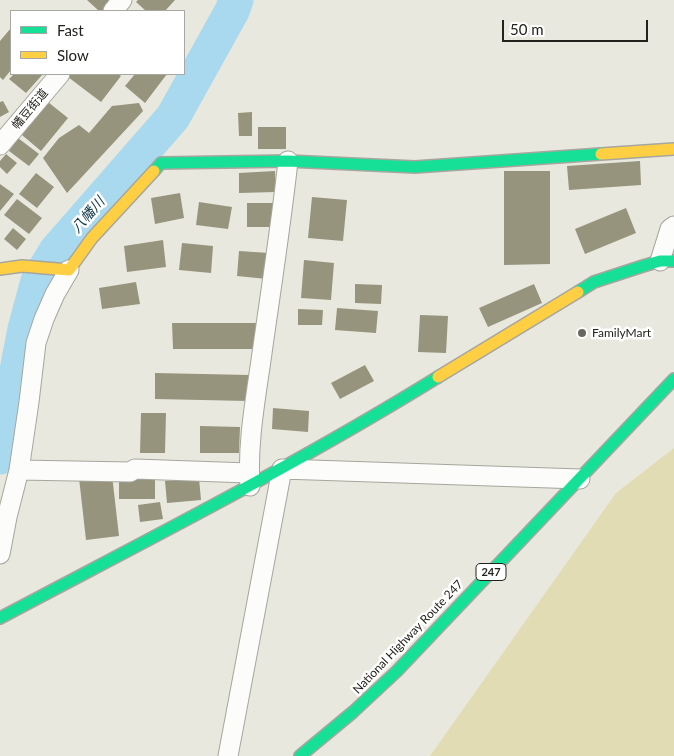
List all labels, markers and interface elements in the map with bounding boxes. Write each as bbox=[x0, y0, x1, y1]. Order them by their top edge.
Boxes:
legend bbox=[10, 10, 185, 75]
scale bar bbox=[504, 10, 650, 42]
text: 50 m bbox=[510, 20, 544, 38]
text: Fast bbox=[57, 21, 84, 39]
text: Slow bbox=[57, 46, 89, 64]
street label: 幡豆街道 bbox=[9, 86, 51, 132]
water label: 八幡川 bbox=[68, 194, 108, 236]
place label: FamilyMart bbox=[592, 326, 651, 340]
marker: FamilyMart bbox=[576, 327, 588, 339]
road number: 247 bbox=[476, 564, 506, 580]
street label: National Highway Route 247 bbox=[350, 577, 466, 697]

